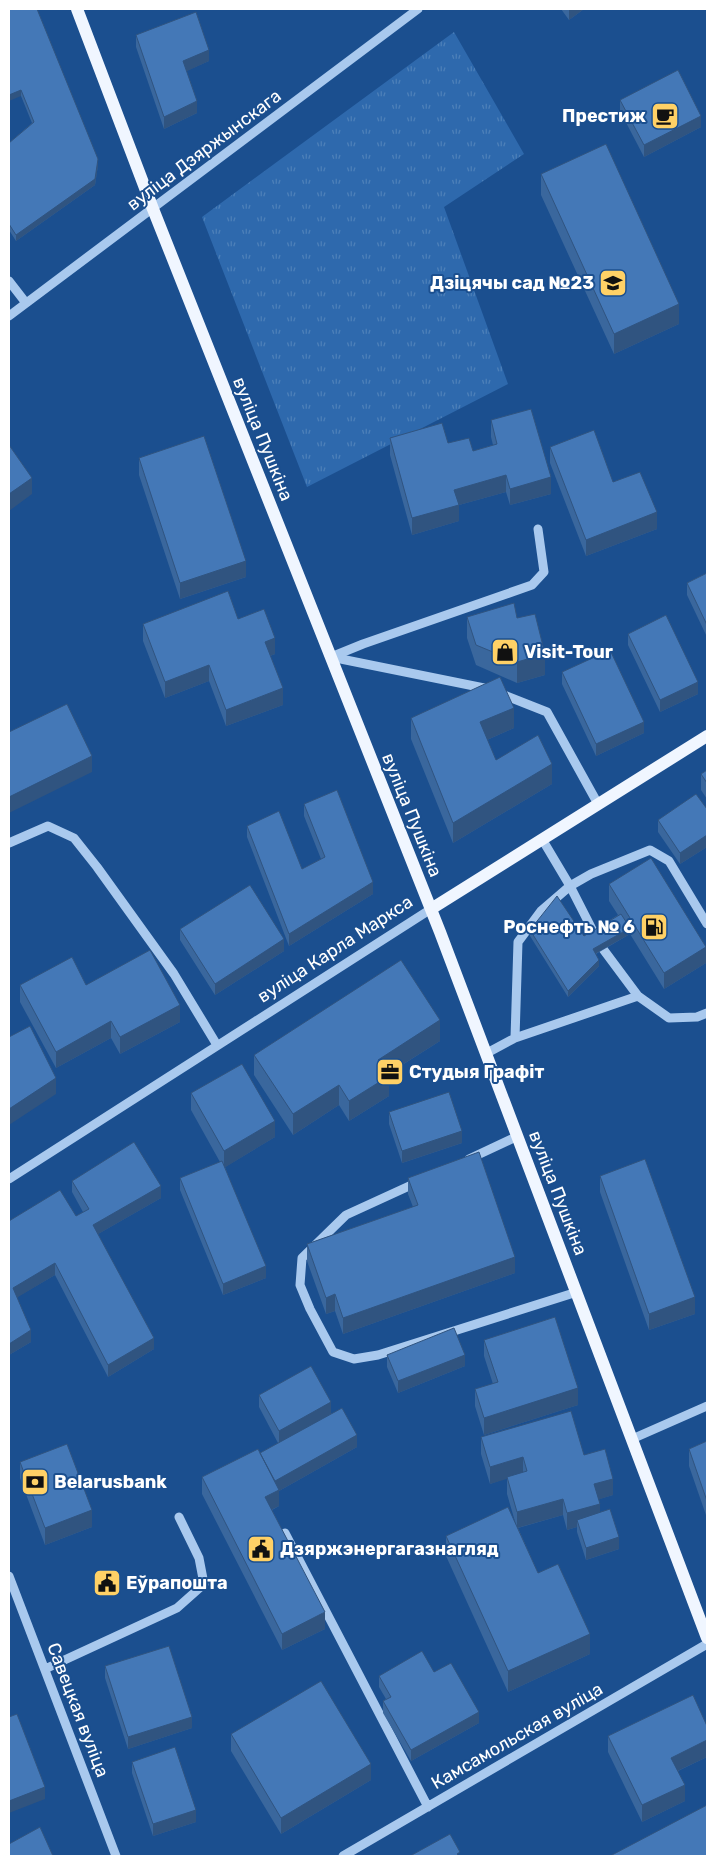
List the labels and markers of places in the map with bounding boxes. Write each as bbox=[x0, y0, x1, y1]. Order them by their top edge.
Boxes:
cafe icon: Престиж bbox=[650, 101, 680, 131]
place label: Престиж bbox=[562, 105, 647, 127]
school or university icon: Дзіцячы сад №23 bbox=[598, 268, 628, 298]
place label: Дзіцячы сад №23 bbox=[430, 272, 594, 294]
shop icon: Visit-Tour bbox=[490, 637, 520, 667]
place label: Visit-Tour bbox=[524, 641, 613, 663]
fuel station icon: Роснефть № 6 bbox=[639, 912, 669, 942]
place label: Роснефть № 6 bbox=[503, 916, 635, 938]
office icon: Студыя Графіт bbox=[375, 1057, 405, 1087]
place label: Студыя Графіт bbox=[409, 1061, 544, 1083]
bank icon: Belarusbank bbox=[20, 1467, 50, 1497]
place label: Belarusbank bbox=[54, 1471, 167, 1493]
public building icon: Дзяржэнергагазнагляд bbox=[246, 1534, 276, 1564]
place label: Дзяржэнергагазнагляд bbox=[280, 1538, 499, 1560]
public building icon: Еўрапошта bbox=[92, 1568, 122, 1598]
place label: Еўрапошта bbox=[126, 1572, 228, 1594]

